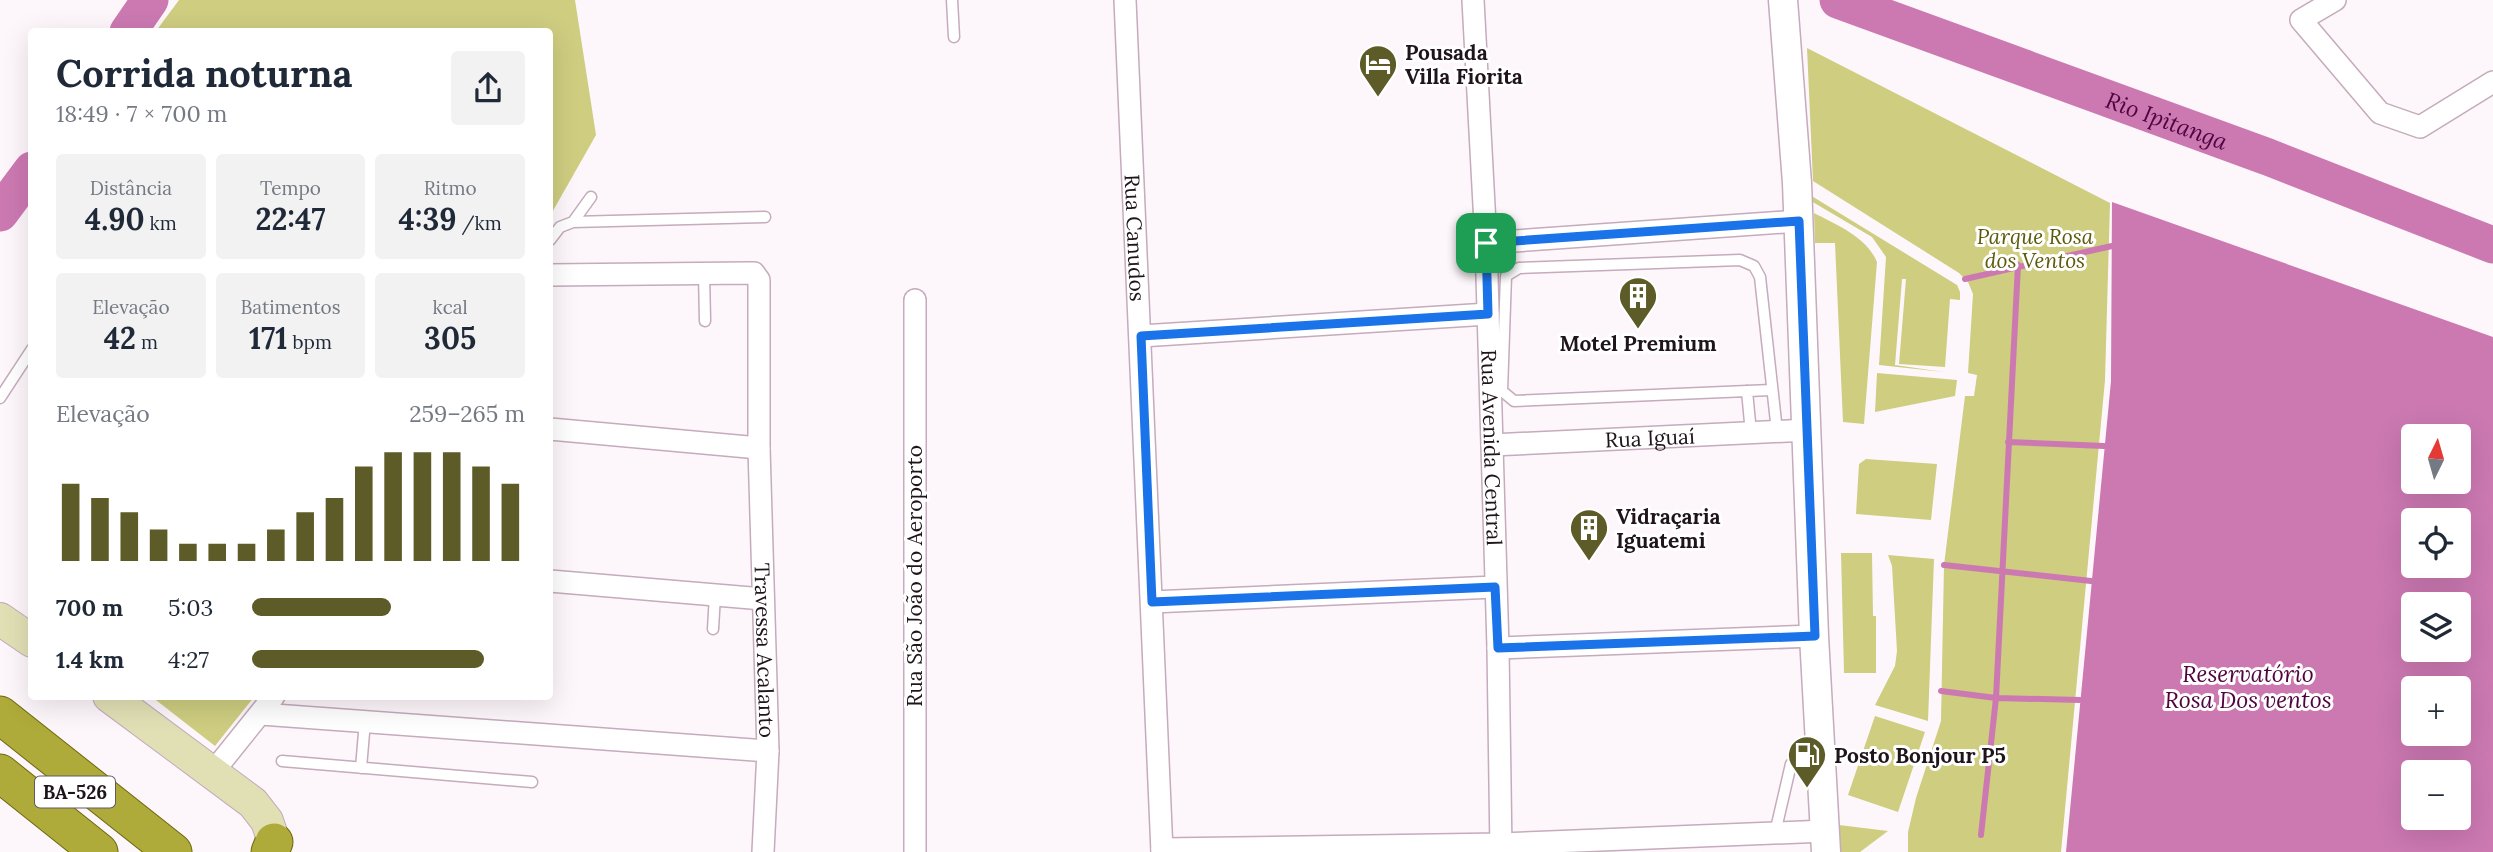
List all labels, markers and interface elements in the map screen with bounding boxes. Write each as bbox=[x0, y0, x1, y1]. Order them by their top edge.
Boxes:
place label: Pousada Villa Fiorita bbox=[1405, 39, 1523, 90]
hotel icon: Pousada Villa Fiorita bbox=[1357, 43, 1399, 98]
text: Corrida noturna bbox=[56, 49, 352, 97]
button: share bbox=[451, 51, 525, 125]
water label: Rio Ipitanga bbox=[2102, 85, 2232, 156]
text: 18:49 · 7 × 700 m bbox=[56, 99, 227, 128]
street label: Rua Canudos bbox=[1119, 173, 1152, 302]
text: Distância bbox=[90, 176, 172, 200]
text: Tempo bbox=[260, 176, 321, 200]
text: Ritmo bbox=[424, 176, 477, 200]
text: 4.90 bbox=[85, 200, 145, 238]
text: 22:47 bbox=[256, 200, 325, 238]
text: 4:39 bbox=[399, 200, 457, 238]
text: km bbox=[145, 211, 177, 235]
text: /km bbox=[457, 211, 502, 235]
pin bbox=[1456, 213, 1516, 273]
park label: Parque Rosa dos Ventos bbox=[1977, 223, 2094, 274]
icon: arrive bbox=[1467, 224, 1505, 262]
building icon: Motel Premium bbox=[1617, 275, 1659, 330]
text: Elevação bbox=[92, 295, 170, 319]
text: Batimentos bbox=[240, 295, 341, 319]
text: kcal bbox=[433, 295, 468, 319]
text: 42 bbox=[104, 319, 136, 357]
text: 171 bbox=[249, 319, 288, 357]
text: 305 bbox=[424, 319, 476, 357]
text: m bbox=[136, 330, 158, 354]
text: bpm bbox=[288, 330, 332, 354]
place label: Motel Premium bbox=[1560, 330, 1716, 357]
street label: Rua Avenida Central bbox=[1476, 349, 1508, 546]
text: Elevação bbox=[56, 399, 150, 428]
text: 259–265 m bbox=[409, 399, 525, 428]
street label: Rua Iguaí bbox=[1604, 422, 1695, 453]
north arrow bbox=[2401, 424, 2471, 494]
map controls bbox=[2401, 424, 2471, 830]
street label: Rua São João do Aeroporto bbox=[901, 445, 928, 707]
place label: Vidraçaria Iguatemi bbox=[1616, 503, 1721, 554]
building icon: Vidraçaria Iguatemi bbox=[1568, 507, 1610, 562]
button: locate bbox=[2401, 508, 2471, 578]
street label: Travessa Acalanto bbox=[749, 562, 781, 738]
button: layers bbox=[2401, 592, 2471, 662]
text: 700 m bbox=[56, 593, 123, 622]
text: 5:03 bbox=[168, 593, 213, 622]
text: 1.4 km bbox=[56, 645, 124, 674]
text: 4:27 bbox=[168, 645, 209, 674]
water label: Reservatório Rosa Dos ventos bbox=[2165, 659, 2331, 714]
button: + bbox=[2401, 676, 2471, 746]
fuel station icon: Posto Bonjour P5 bbox=[1786, 734, 1828, 789]
place label: Posto Bonjour P5 bbox=[1834, 742, 2006, 769]
button: − bbox=[2401, 760, 2471, 830]
road number: BA-526 bbox=[35, 776, 115, 807]

